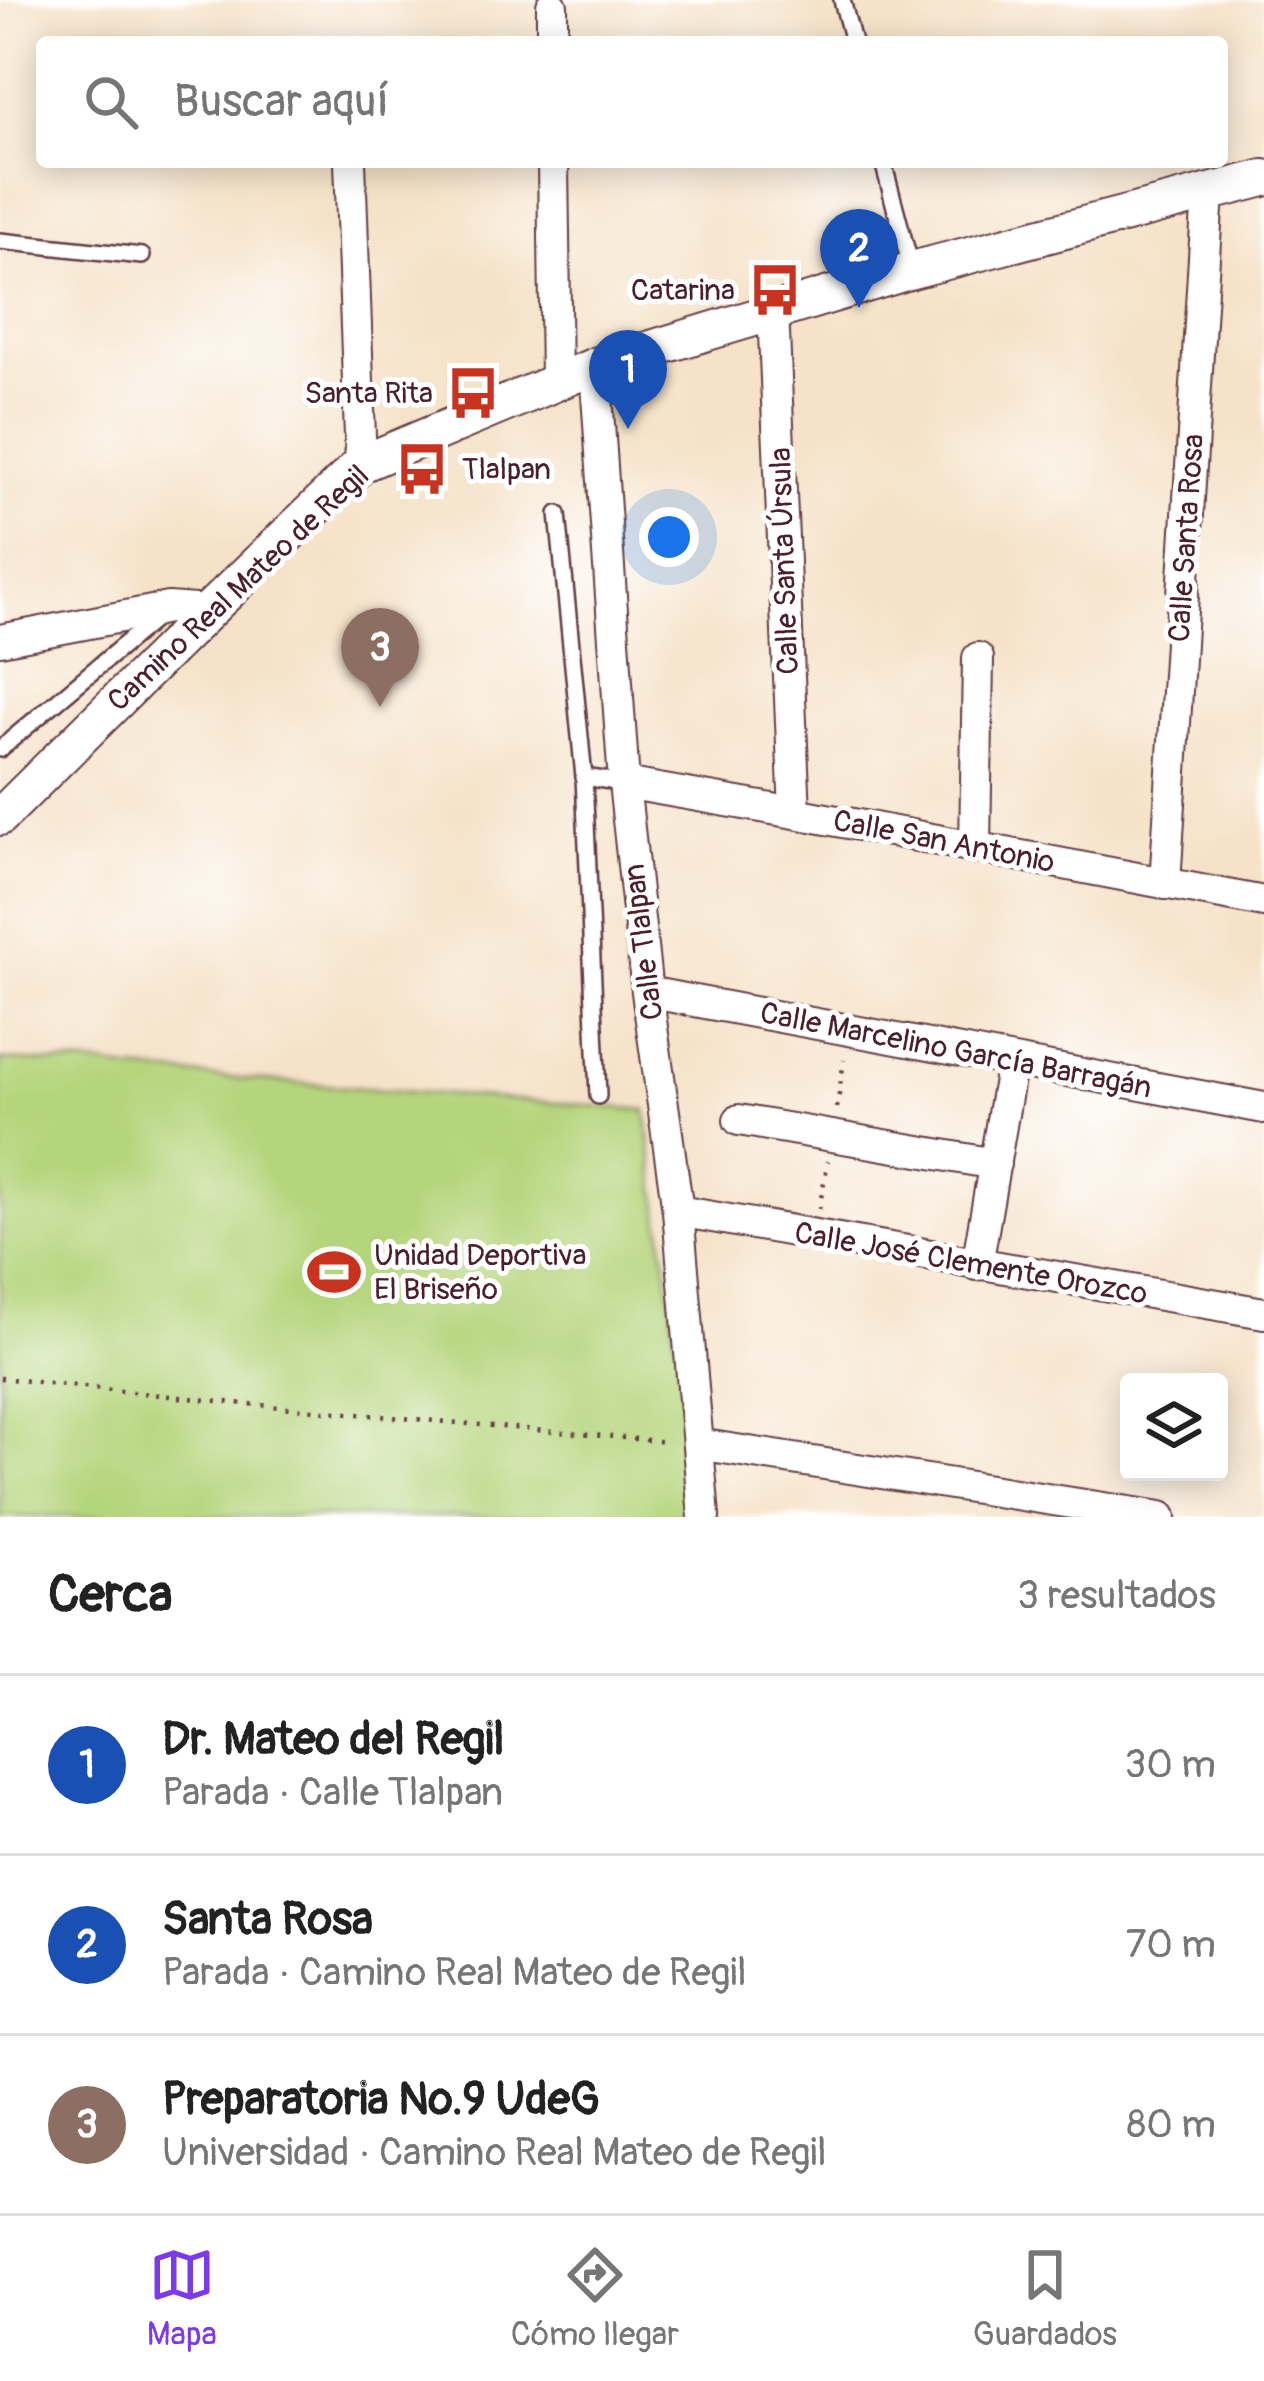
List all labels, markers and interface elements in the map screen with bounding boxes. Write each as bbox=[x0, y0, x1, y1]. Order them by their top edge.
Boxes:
search box bbox=[36, 36, 1228, 168]
icon: search bbox=[78, 69, 144, 135]
text: Buscar aquí bbox=[174, 74, 389, 130]
pin: 2 bbox=[820, 209, 898, 308]
bus stop icon: Catarina bbox=[746, 261, 804, 319]
place label: Catarina bbox=[631, 272, 735, 309]
pin: 1 bbox=[589, 330, 667, 429]
bus stop icon: Santa Rita bbox=[444, 364, 502, 422]
place label: Santa Rita bbox=[304, 375, 433, 412]
street label: Calle Santa Rosa bbox=[1161, 433, 1212, 643]
bus stop icon: Tlalpan bbox=[393, 440, 451, 498]
street label: Calle Santa Úrsula bbox=[762, 447, 807, 675]
place label: Tlalpan bbox=[462, 451, 551, 488]
street label: Camino Real Mateo de Regil bbox=[100, 457, 377, 719]
your location bbox=[639, 507, 699, 567]
pin: 3 bbox=[341, 608, 419, 707]
street label: Calle San Antonio bbox=[830, 802, 1058, 881]
street label: Calle Tlalpan bbox=[616, 862, 671, 1022]
street label: Calle Marcelino García Barragán bbox=[757, 994, 1155, 1107]
street label: Calle José Clemente Orozco bbox=[792, 1214, 1150, 1313]
place label: Unidad Deportiva El Briseño bbox=[374, 1237, 586, 1308]
sports icon: Unidad Deportiva El Briseño bbox=[305, 1243, 363, 1301]
map controls bbox=[1120, 1373, 1228, 1481]
button: layers bbox=[1120, 1373, 1228, 1481]
text: Cerca bbox=[48, 1563, 172, 1627]
text: 3 resultados bbox=[1017, 1571, 1216, 1620]
text: Dr. Mateo del Regil bbox=[162, 1712, 504, 1768]
text: 1 bbox=[79, 1740, 95, 1789]
text: 30 m bbox=[1125, 1740, 1216, 1789]
text: Parada · Calle Tlalpan bbox=[162, 1768, 503, 1817]
text: Santa Rosa bbox=[162, 1892, 373, 1948]
text: 2 bbox=[76, 1920, 98, 1969]
text: 70 m bbox=[1126, 1920, 1216, 1969]
text: Parada · Camino Real Mateo de Regil bbox=[162, 1948, 747, 1997]
text: Preparatoria No.9 UdeG bbox=[162, 2072, 600, 2128]
text: 3 bbox=[76, 2100, 98, 2149]
text: 80 m bbox=[1127, 2100, 1216, 2149]
text: Universidad · Camino Real Mateo de Regil bbox=[162, 2128, 827, 2177]
tab: Mapa bbox=[147, 2242, 217, 2355]
tab: Cómo llegar bbox=[511, 2242, 679, 2355]
tab: Guardados bbox=[973, 2242, 1117, 2355]

